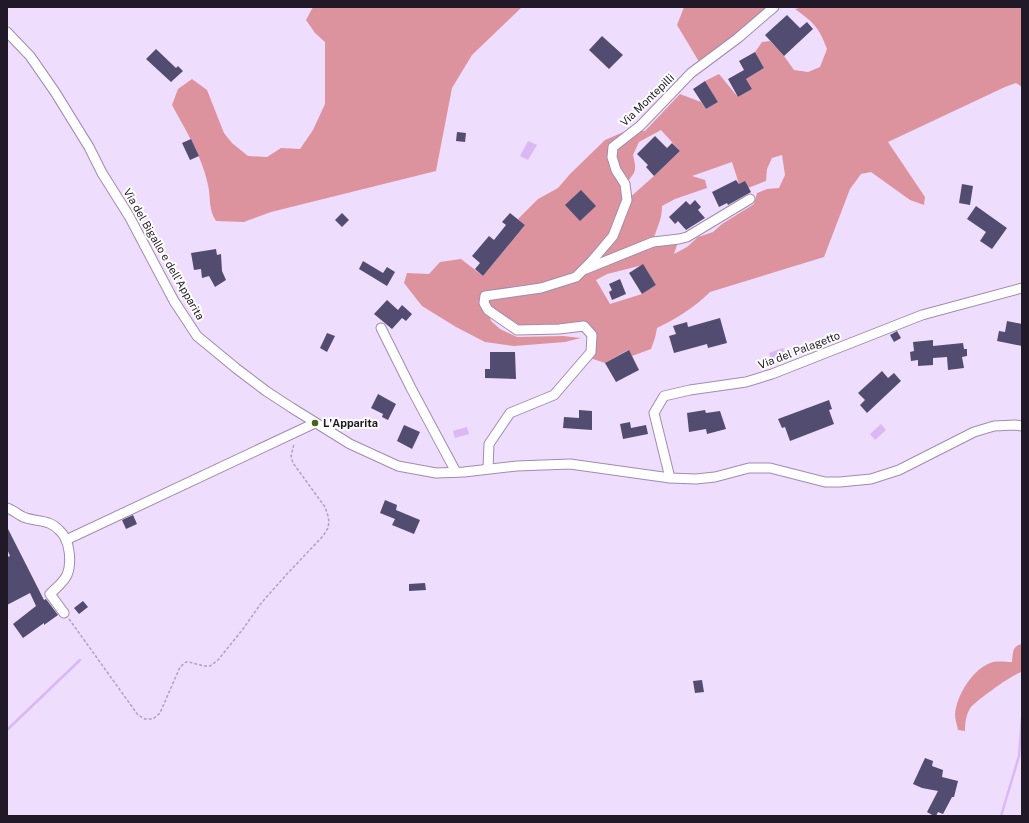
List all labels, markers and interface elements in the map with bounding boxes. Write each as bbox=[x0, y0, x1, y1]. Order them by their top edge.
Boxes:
street label: Via Montepilli bbox=[618, 71, 676, 129]
street label: Via del Bigallo e dell'Apparita bbox=[121, 186, 207, 322]
street label: Via del Palagetto bbox=[756, 329, 842, 371]
place label: L'Apparita bbox=[323, 417, 378, 429]
marker: L'Apparita bbox=[310, 418, 320, 428]

